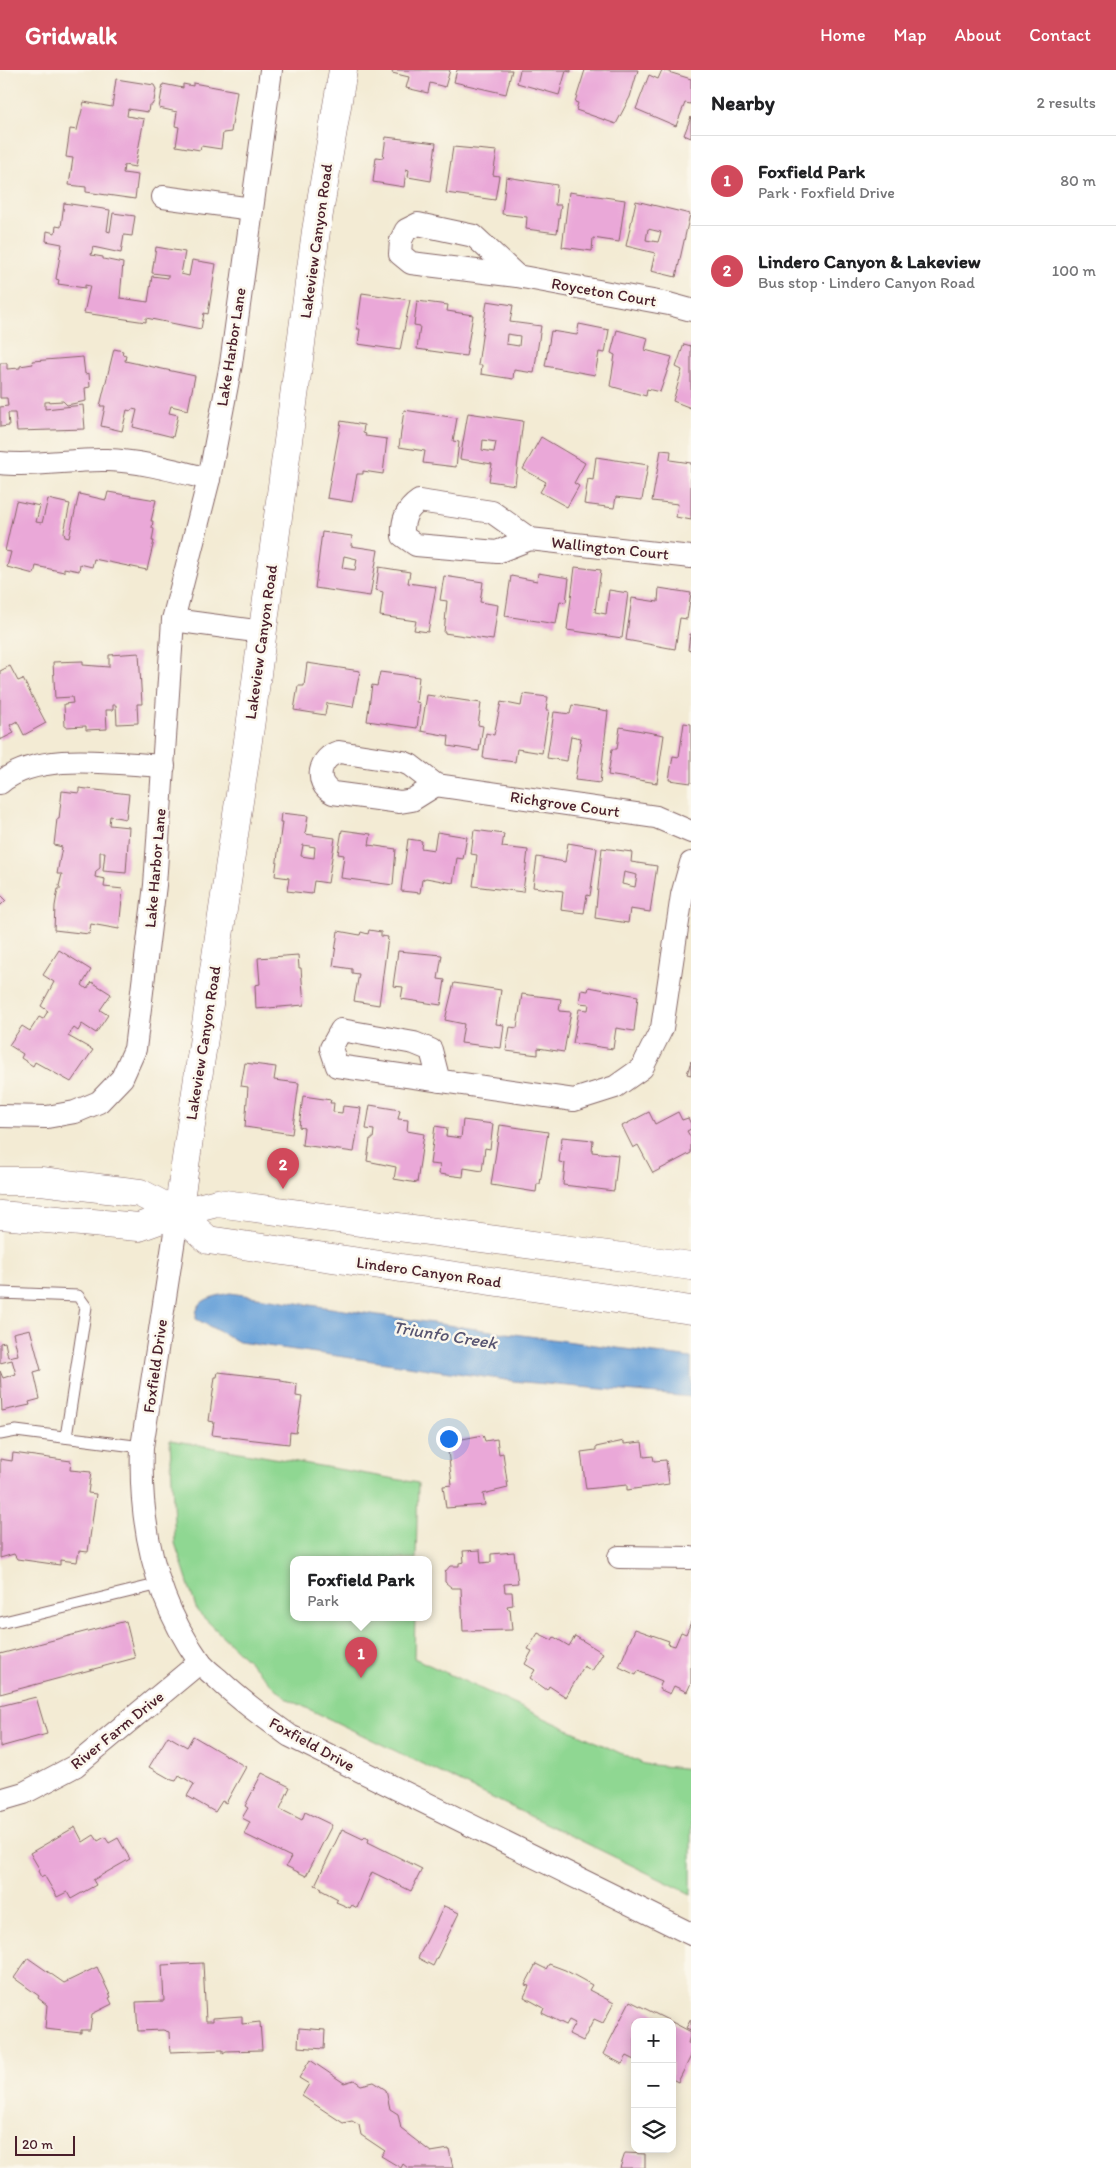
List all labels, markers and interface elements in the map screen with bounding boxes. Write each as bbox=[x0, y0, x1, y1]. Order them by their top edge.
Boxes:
text: Gridwalk bbox=[25, 21, 117, 50]
text: Home bbox=[820, 24, 866, 46]
text: Map bbox=[894, 24, 927, 46]
text: About bbox=[955, 24, 1001, 46]
text: Contact bbox=[1029, 24, 1091, 46]
text: Nearby bbox=[711, 90, 775, 115]
text: 2 results bbox=[1036, 93, 1096, 112]
text: Foxfield Park bbox=[758, 160, 865, 183]
street label: Lakeview Canyon Road bbox=[296, 162, 336, 319]
text: 1 bbox=[723, 171, 731, 190]
text: 80 m bbox=[1060, 171, 1096, 190]
text: Park · Foxfield Drive bbox=[758, 183, 895, 202]
text: Lindero Canyon & Lakeview bbox=[758, 250, 981, 273]
text: 2 bbox=[723, 261, 731, 280]
text: 100 m bbox=[1052, 261, 1096, 280]
street label: Royceton Court bbox=[550, 273, 658, 311]
text: Bus stop · Lindero Canyon Road bbox=[758, 273, 975, 292]
street label: Lake Harbor Lane bbox=[212, 286, 250, 408]
street label: Wallington Court bbox=[550, 532, 670, 564]
street label: Lakeview Canyon Road bbox=[241, 563, 281, 720]
street label: Richgrove Court bbox=[509, 787, 621, 821]
street label: Lake Harbor Lane bbox=[140, 807, 170, 929]
street label: Lakeview Canyon Road bbox=[181, 964, 225, 1121]
pin: 2 bbox=[267, 1148, 299, 1189]
street label: Lindero Canyon Road bbox=[355, 1252, 503, 1292]
water label: Triunfo Creek bbox=[391, 1316, 500, 1354]
street label: Foxfield Drive bbox=[139, 1318, 171, 1414]
your location bbox=[436, 1426, 462, 1452]
popup bbox=[290, 1556, 432, 1621]
text: Foxfield Park bbox=[307, 1568, 415, 1591]
text: Park bbox=[307, 1591, 339, 1610]
pin: 1 bbox=[345, 1637, 377, 1678]
street label: River Farm Drive bbox=[67, 1687, 167, 1773]
street label: Foxfield Drive bbox=[266, 1713, 358, 1775]
map controls bbox=[631, 2018, 676, 2153]
button: + bbox=[631, 2018, 676, 2063]
button: − bbox=[631, 2063, 676, 2108]
button: layers bbox=[631, 2108, 676, 2153]
scale bar bbox=[15, 2133, 75, 2156]
text: 20 m bbox=[22, 2136, 53, 2153]

